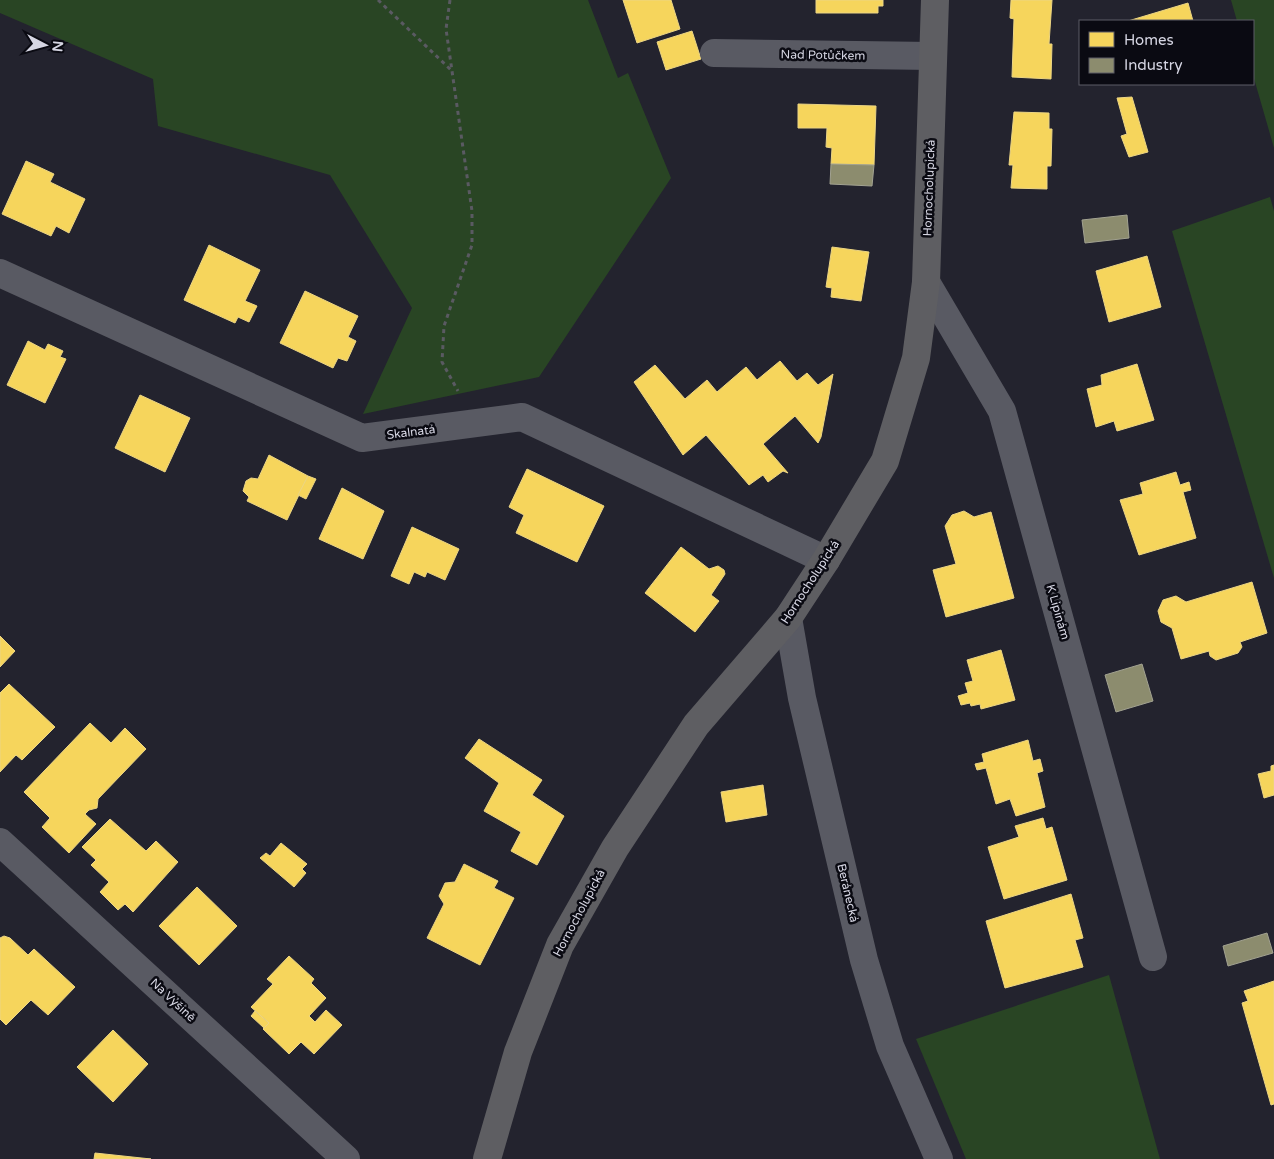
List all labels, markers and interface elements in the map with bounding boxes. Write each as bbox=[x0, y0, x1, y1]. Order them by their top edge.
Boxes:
north arrow bbox=[20, 20, 70, 70]
legend bbox=[1079, 20, 1254, 85]
text: Homes bbox=[1124, 31, 1174, 49]
text: N bbox=[48, 40, 66, 53]
street label: Nad Potůčkem bbox=[781, 47, 865, 63]
text: Industry bbox=[1124, 56, 1183, 74]
street label: Hornocholupická bbox=[920, 139, 938, 237]
street label: Skalnatá bbox=[386, 422, 436, 442]
street label: Hornocholupická bbox=[778, 538, 842, 626]
street label: K Lipinám bbox=[1043, 583, 1073, 641]
street label: Beránecká bbox=[834, 862, 862, 924]
street label: Hornocholupická bbox=[550, 867, 608, 959]
street label: Na Výšině bbox=[147, 975, 199, 1025]

